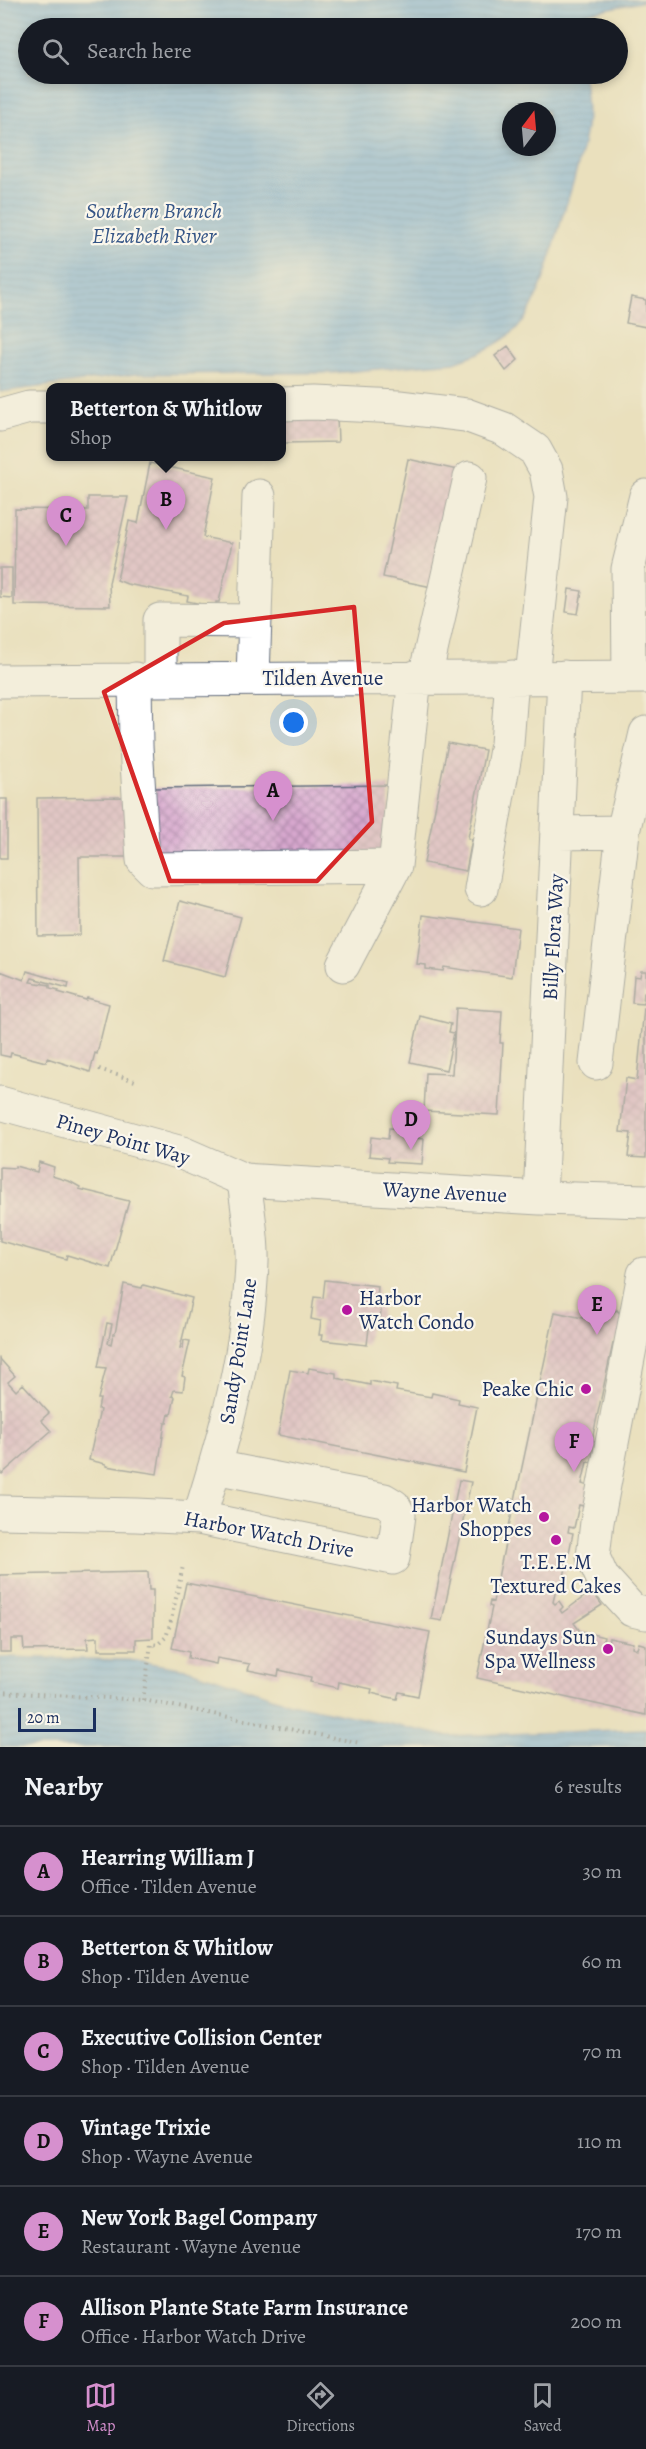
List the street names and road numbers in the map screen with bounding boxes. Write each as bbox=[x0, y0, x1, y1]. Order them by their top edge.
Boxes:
street label: Tilden Avenue bbox=[263, 664, 383, 692]
street label: Billy Flora Way bbox=[536, 872, 570, 1001]
street label: Piney Point Way bbox=[53, 1107, 194, 1172]
street label: Wayne Avenue bbox=[381, 1175, 508, 1209]
street label: Sandy Point Lane bbox=[213, 1276, 263, 1426]
street label: Harbor Watch Drive bbox=[182, 1504, 356, 1564]

